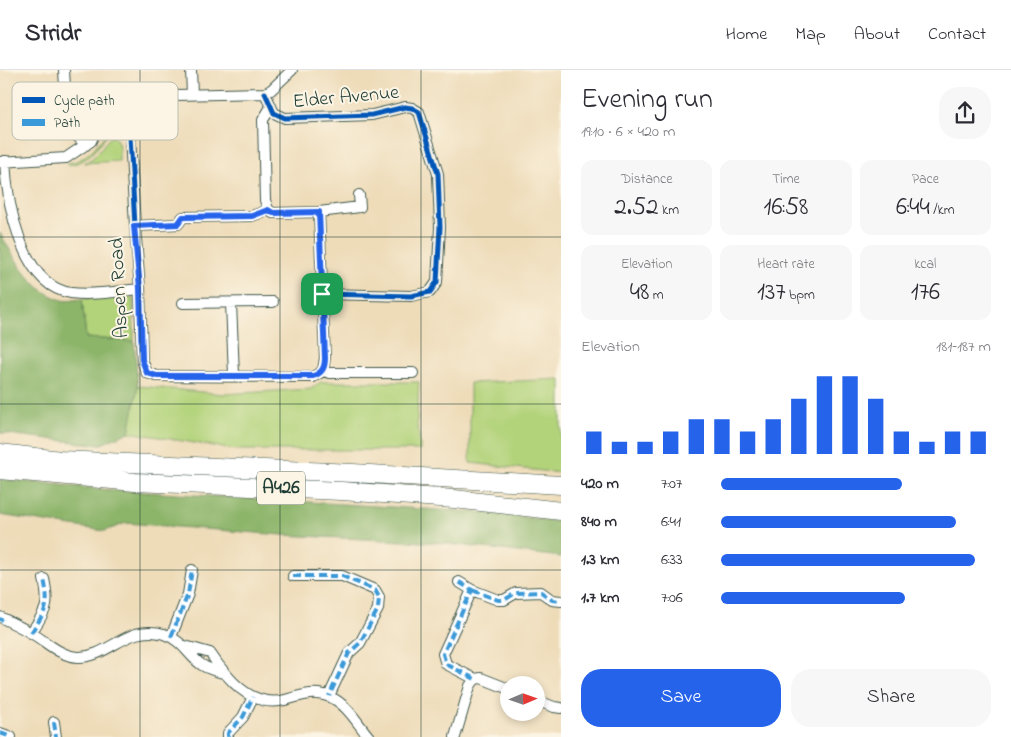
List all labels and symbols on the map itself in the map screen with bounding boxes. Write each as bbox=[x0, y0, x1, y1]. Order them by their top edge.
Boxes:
street label: Elder Avenue bbox=[292, 79, 400, 117]
legend bbox=[12, 82, 178, 140]
text: Cycle path bbox=[54, 91, 115, 113]
text: Path bbox=[54, 113, 80, 134]
street label: Aspen Road bbox=[103, 237, 137, 339]
pin bbox=[301, 273, 343, 315]
road number: A426 bbox=[257, 472, 305, 504]
north arrow bbox=[500, 676, 545, 721]

